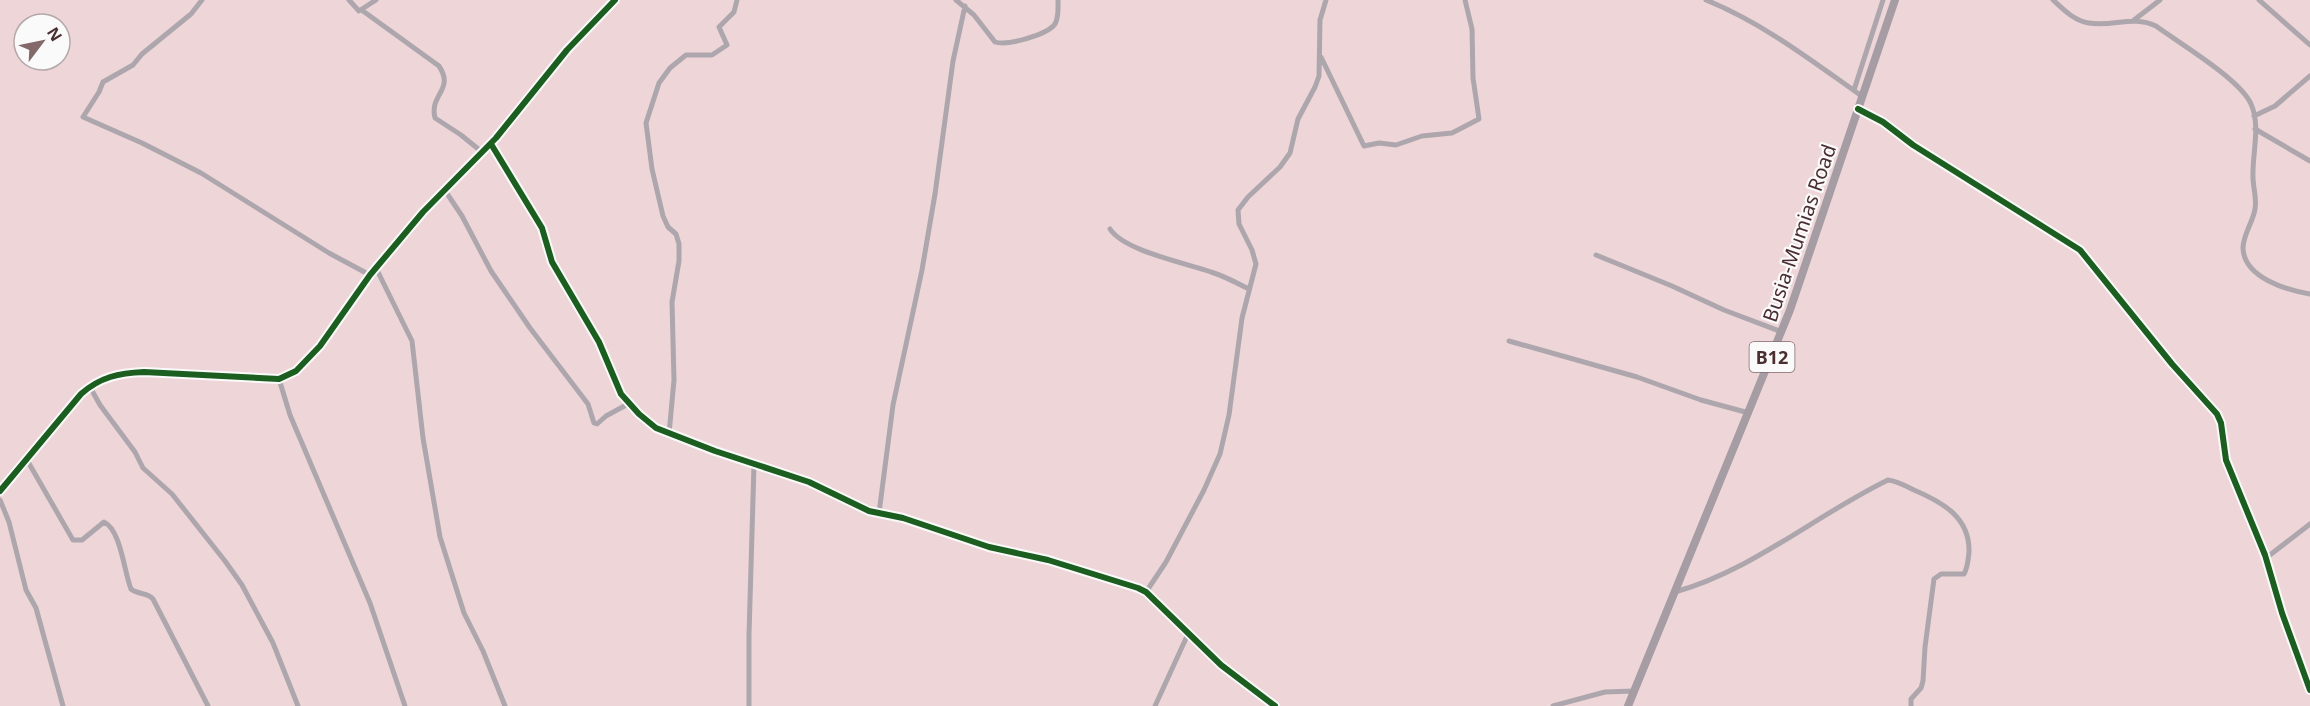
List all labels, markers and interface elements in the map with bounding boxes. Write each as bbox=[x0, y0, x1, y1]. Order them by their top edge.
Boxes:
north arrow bbox=[12, 12, 72, 72]
text: N bbox=[42, 23, 67, 45]
street label: Busia-Mumias Road bbox=[1756, 141, 1842, 325]
road number: B12 bbox=[1750, 342, 1794, 372]

